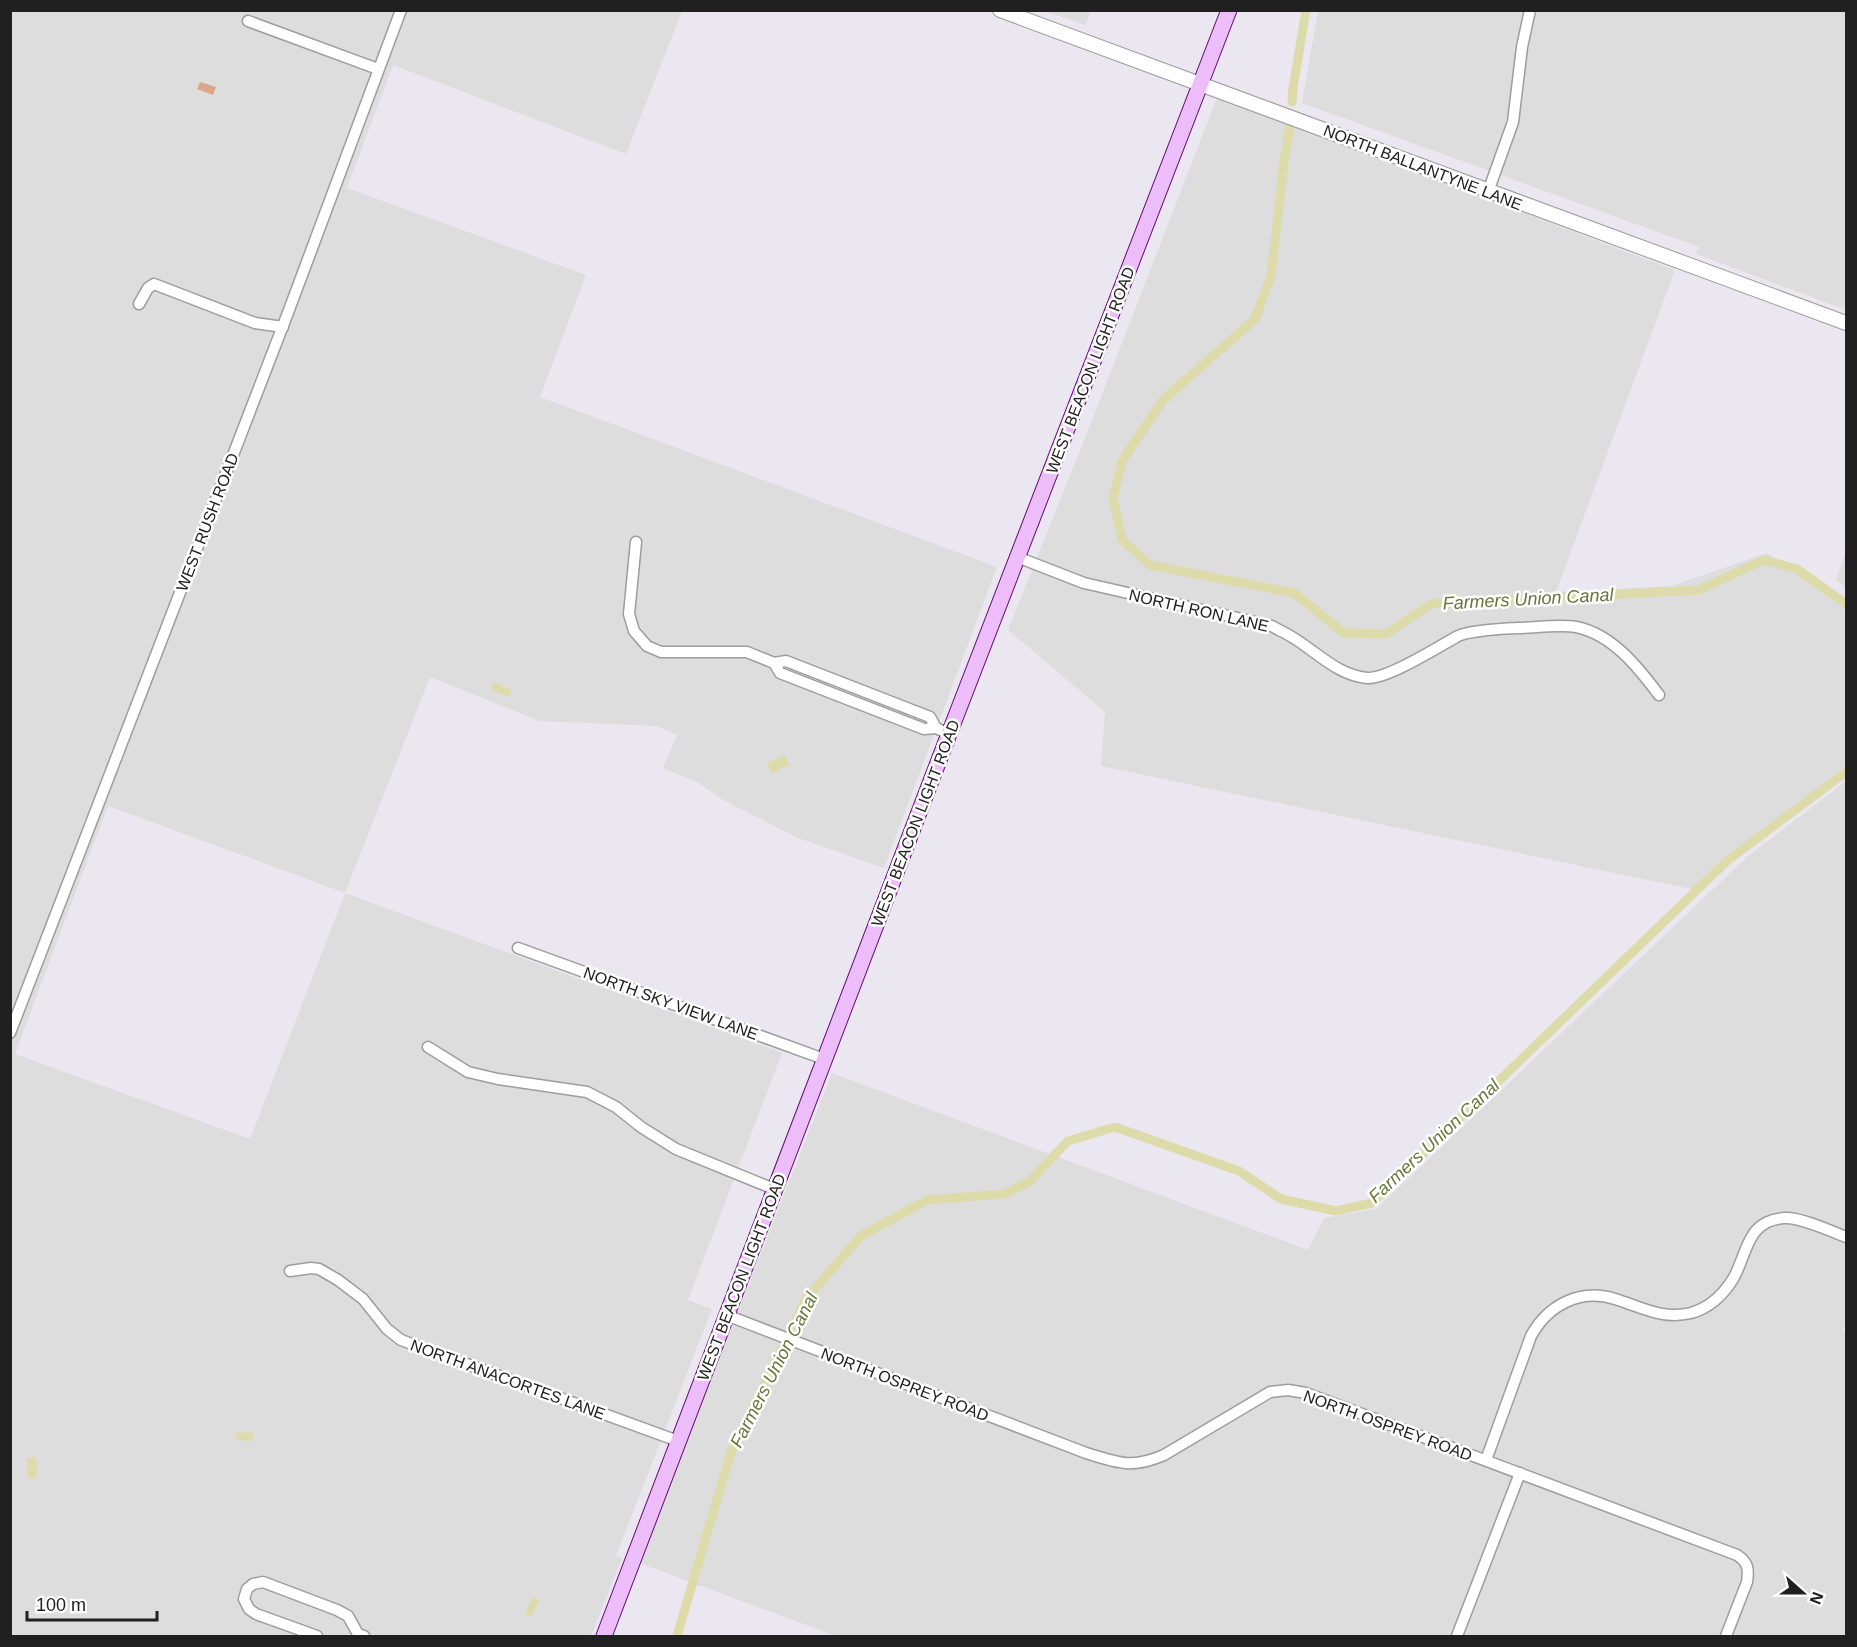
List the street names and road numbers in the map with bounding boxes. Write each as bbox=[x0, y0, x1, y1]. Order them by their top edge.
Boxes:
street label: NORTH BALLANTYNE LANE bbox=[1321, 122, 1525, 213]
street label: WEST BEACON LIGHT ROAD bbox=[1043, 264, 1138, 476]
street label: WEST RUSH ROAD bbox=[173, 451, 242, 594]
street label: NORTH RON LANE bbox=[1127, 586, 1270, 635]
street label: WEST BEACON LIGHT ROAD bbox=[868, 717, 963, 929]
street label: NORTH SKY VIEW LANE bbox=[581, 964, 760, 1043]
street label: WEST BEACON LIGHT ROAD bbox=[694, 1171, 789, 1383]
street label: NORTH ANACORTES LANE bbox=[408, 1336, 607, 1423]
street label: NORTH OSPREY ROAD bbox=[819, 1345, 991, 1424]
street label: NORTH OSPREY ROAD bbox=[1301, 1387, 1474, 1464]

